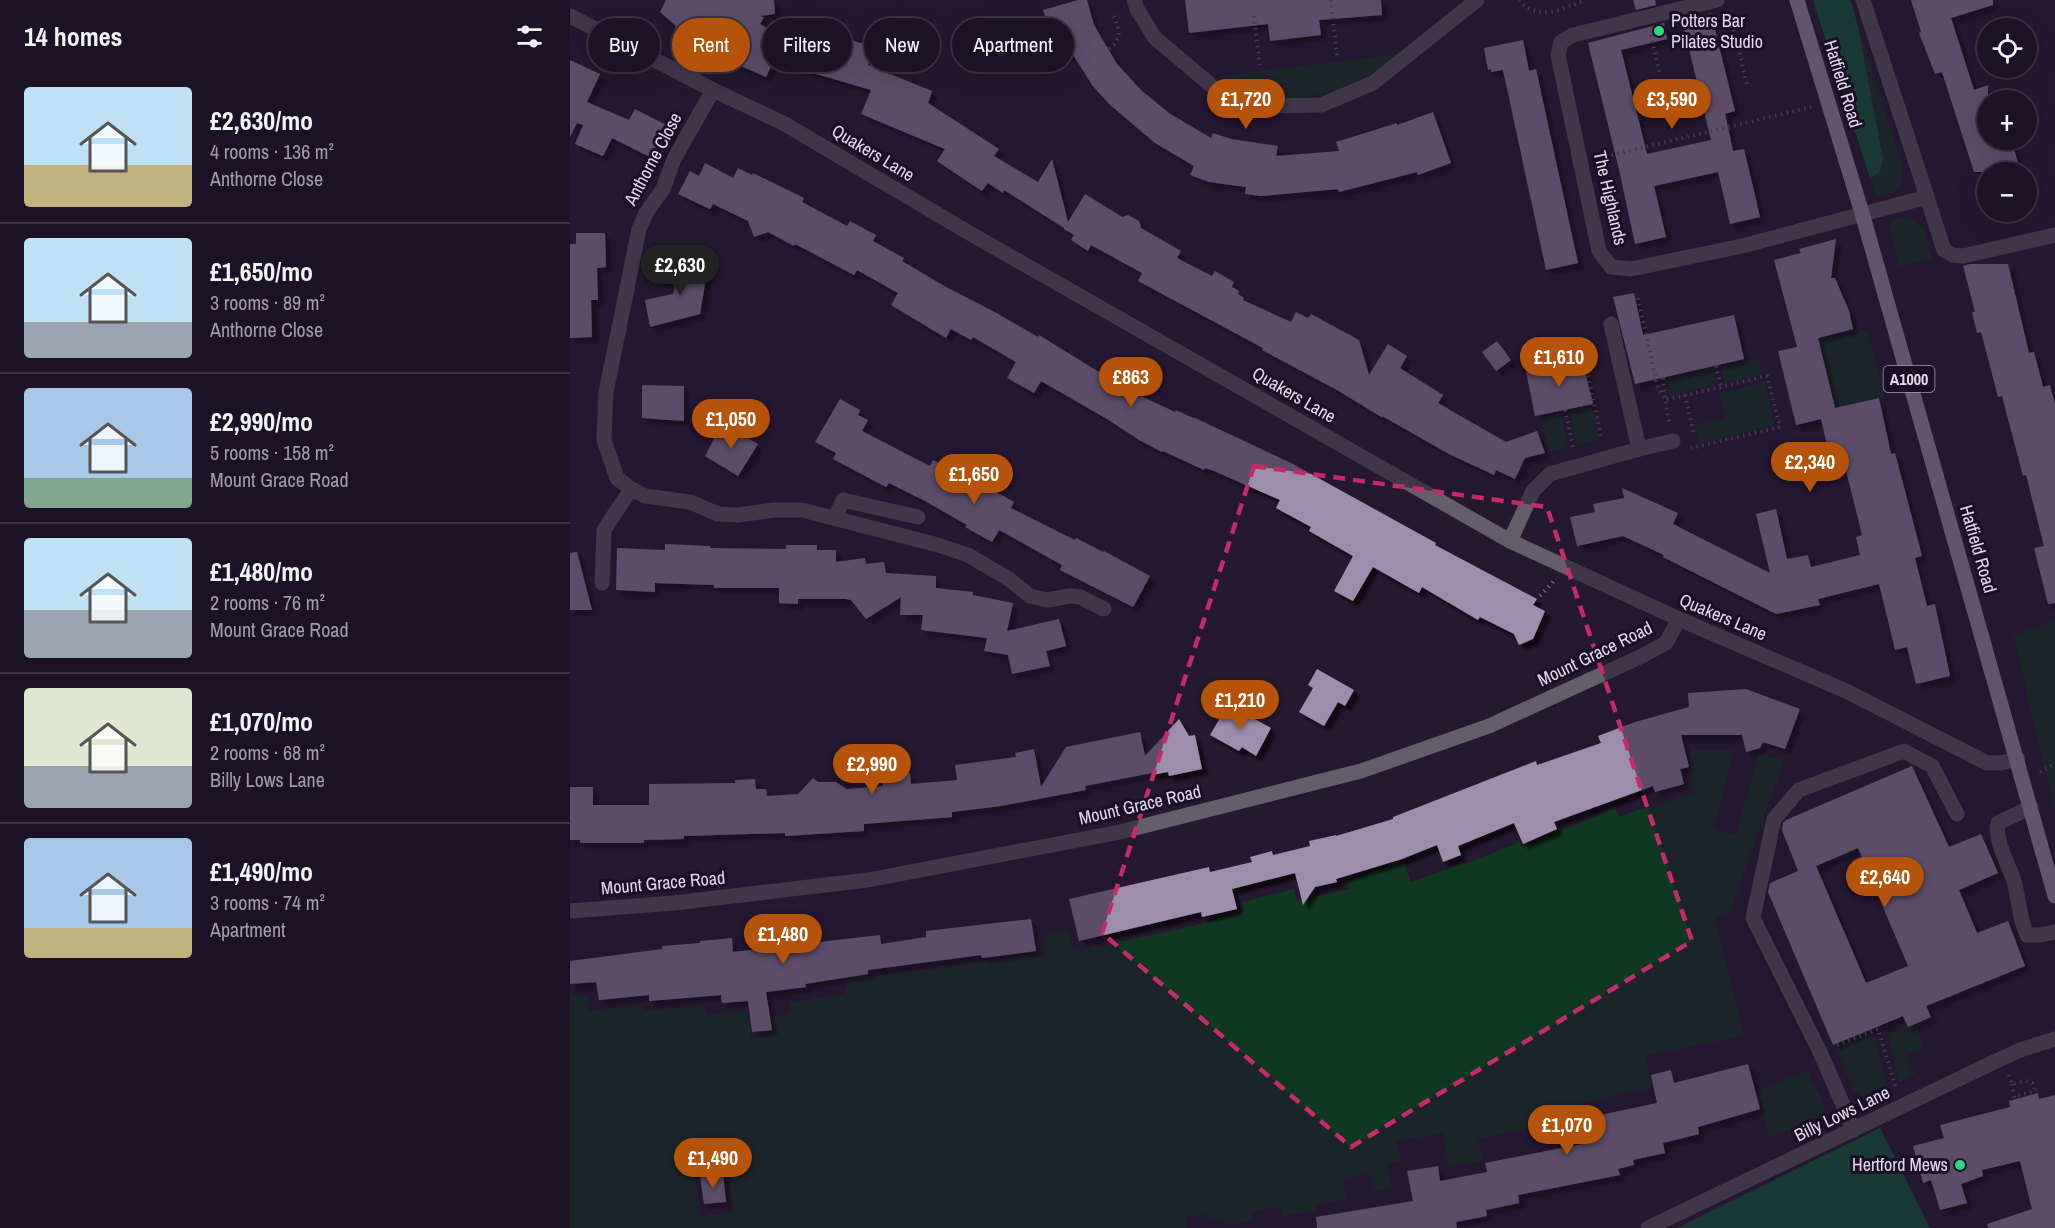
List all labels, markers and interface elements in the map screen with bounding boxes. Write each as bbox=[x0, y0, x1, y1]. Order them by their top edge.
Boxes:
place label: Potters Bar Pilates Studio bbox=[1671, 8, 1763, 54]
chip: Buy bbox=[588, 18, 660, 72]
chip: Rent bbox=[672, 18, 750, 72]
chip: Filters bbox=[762, 18, 852, 72]
chip: New bbox=[864, 18, 940, 72]
chip: Apartment bbox=[952, 18, 1074, 72]
map controls bbox=[1977, 18, 2037, 222]
button: locate bbox=[1977, 18, 2037, 78]
text: 14 homes bbox=[24, 19, 122, 54]
icon: filters bbox=[513, 20, 546, 53]
marker: Potters Bar Pilates Studio bbox=[1652, 24, 1666, 38]
street label: Hatfield Road bbox=[1818, 37, 1869, 131]
pin: £1,720 bbox=[1197, 79, 1295, 130]
pin: £3,590 bbox=[1623, 79, 1721, 130]
text: £1,720 bbox=[1221, 85, 1271, 112]
text: £3,590 bbox=[1647, 85, 1697, 112]
button: + bbox=[1977, 90, 2037, 150]
text: £2,630/mo bbox=[210, 103, 313, 138]
street label: Anthorne Close bbox=[617, 108, 687, 210]
icon: home bbox=[72, 111, 144, 183]
street label: Quakers Lane bbox=[827, 118, 919, 187]
text: 4 rooms · 136 m² bbox=[210, 138, 334, 165]
street label: The Highlands bbox=[1588, 148, 1633, 247]
button: − bbox=[1977, 162, 2037, 222]
text: Anthorne Close bbox=[210, 165, 323, 192]
pin: £2,630 bbox=[631, 245, 729, 296]
text: £2,630 bbox=[655, 251, 705, 278]
text: £1,650/mo bbox=[210, 254, 313, 289]
icon: home bbox=[72, 262, 144, 334]
text: 3 rooms · 89 m² bbox=[210, 289, 325, 316]
text: Anthorne Close bbox=[210, 316, 323, 343]
pin: £1,610 bbox=[1510, 337, 1608, 388]
text: £1,610 bbox=[1534, 343, 1584, 370]
pin: £863 bbox=[1095, 357, 1167, 408]
street label: Quakers Lane bbox=[1248, 361, 1341, 429]
text: £863 bbox=[1113, 363, 1149, 390]
road number: A1000 bbox=[1884, 366, 1934, 392]
pin: £1,050 bbox=[682, 399, 780, 450]
text: £2,990/mo bbox=[210, 404, 313, 439]
text: £1,050 bbox=[706, 405, 756, 432]
icon: home bbox=[72, 412, 144, 484]
text: 5 rooms · 158 m² bbox=[210, 439, 334, 466]
pin: £2,340 bbox=[1761, 442, 1859, 493]
text: £2,340 bbox=[1785, 448, 1835, 475]
pin: £1,650 bbox=[925, 454, 1023, 505]
text: £1,650 bbox=[949, 460, 999, 487]
text: Mount Grace Road bbox=[210, 466, 349, 493]
street label: Hatfield Road bbox=[1954, 502, 2003, 596]
text: £1,480/mo bbox=[210, 554, 313, 589]
icon: home bbox=[72, 562, 144, 634]
street label: Quakers Lane bbox=[1676, 587, 1771, 646]
text: 2 rooms · 76 m² bbox=[210, 589, 325, 616]
street label: Mount Grace Road bbox=[1533, 615, 1656, 692]
text: Mount Grace Road bbox=[210, 616, 349, 643]
pin: £1,210 bbox=[1191, 680, 1289, 731]
text: £1,210 bbox=[1215, 686, 1265, 713]
text: £1,070/mo bbox=[210, 704, 313, 739]
icon: home bbox=[72, 712, 144, 784]
text: 2 rooms · 68 m² bbox=[210, 739, 325, 766]
pin: £2,990 bbox=[823, 744, 921, 795]
text: £2,990 bbox=[847, 750, 897, 777]
text: Billy Lows Lane bbox=[210, 766, 325, 793]
street label: Mount Grace Road bbox=[1076, 778, 1203, 831]
text: £1,490/mo bbox=[210, 854, 313, 889]
pin: £2,640 bbox=[1836, 857, 1934, 908]
icon: home bbox=[72, 862, 144, 934]
text: £2,640 bbox=[1860, 863, 1910, 890]
street label: Mount Grace Road bbox=[600, 865, 726, 900]
text: 3 rooms · 74 m² bbox=[210, 889, 325, 916]
pin: £1,480 bbox=[734, 914, 832, 965]
text: Apartment bbox=[210, 916, 286, 943]
text: £1,480 bbox=[758, 920, 808, 947]
street label: Billy Lows Lane bbox=[1790, 1080, 1894, 1147]
pin: £1,070 bbox=[1518, 1105, 1616, 1156]
text: £1,070 bbox=[1542, 1111, 1592, 1138]
pin: £1,490 bbox=[664, 1138, 762, 1189]
text: £1,490 bbox=[688, 1144, 738, 1171]
place label: Hertford Mews bbox=[1852, 1152, 1948, 1177]
marker: Hertford Mews bbox=[1953, 1158, 1967, 1172]

